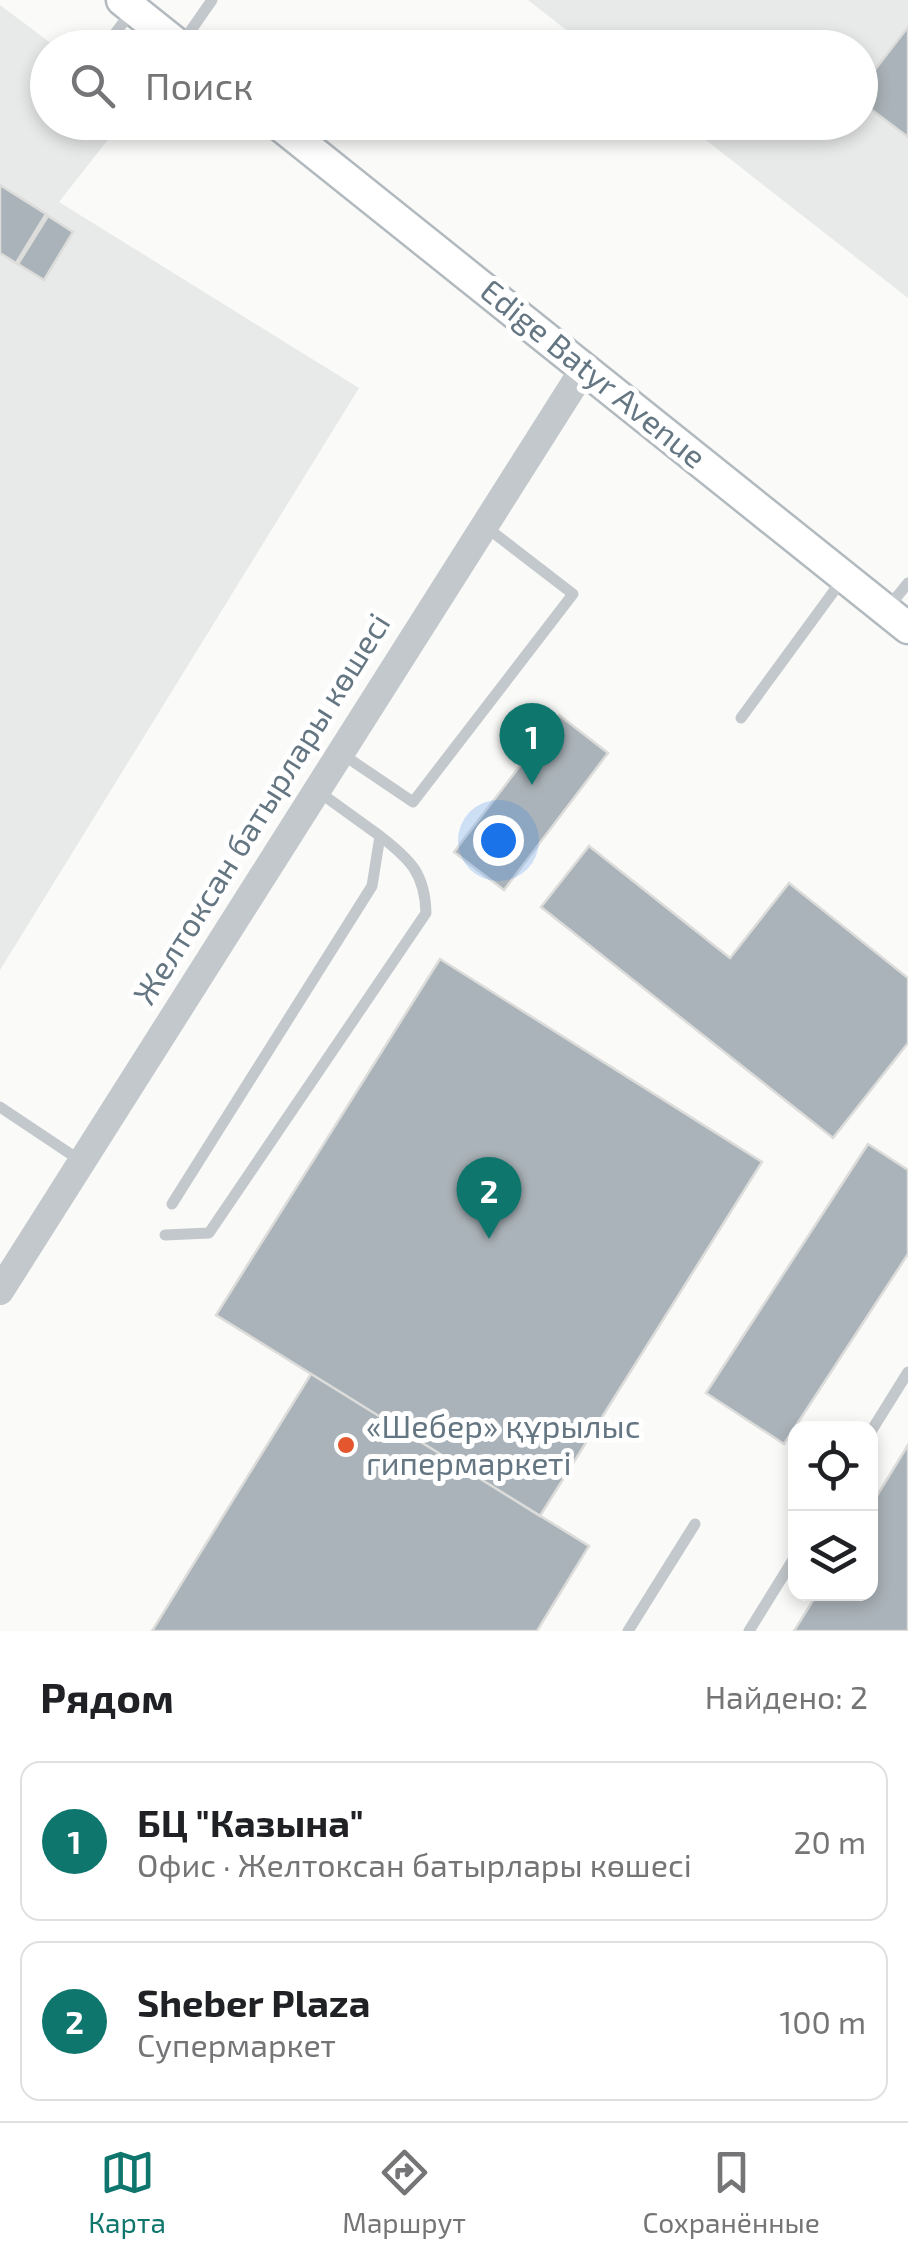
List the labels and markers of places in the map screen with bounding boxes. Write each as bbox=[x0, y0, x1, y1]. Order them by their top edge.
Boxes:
pin: 1 bbox=[500, 702, 564, 785]
pin: 2 bbox=[456, 1156, 522, 1239]
place label: «Шебер» құрылыс гипермаркеті bbox=[366, 1406, 640, 1481]
marker: «Шебер» құрылыс гипермаркеті bbox=[335, 1434, 357, 1456]

